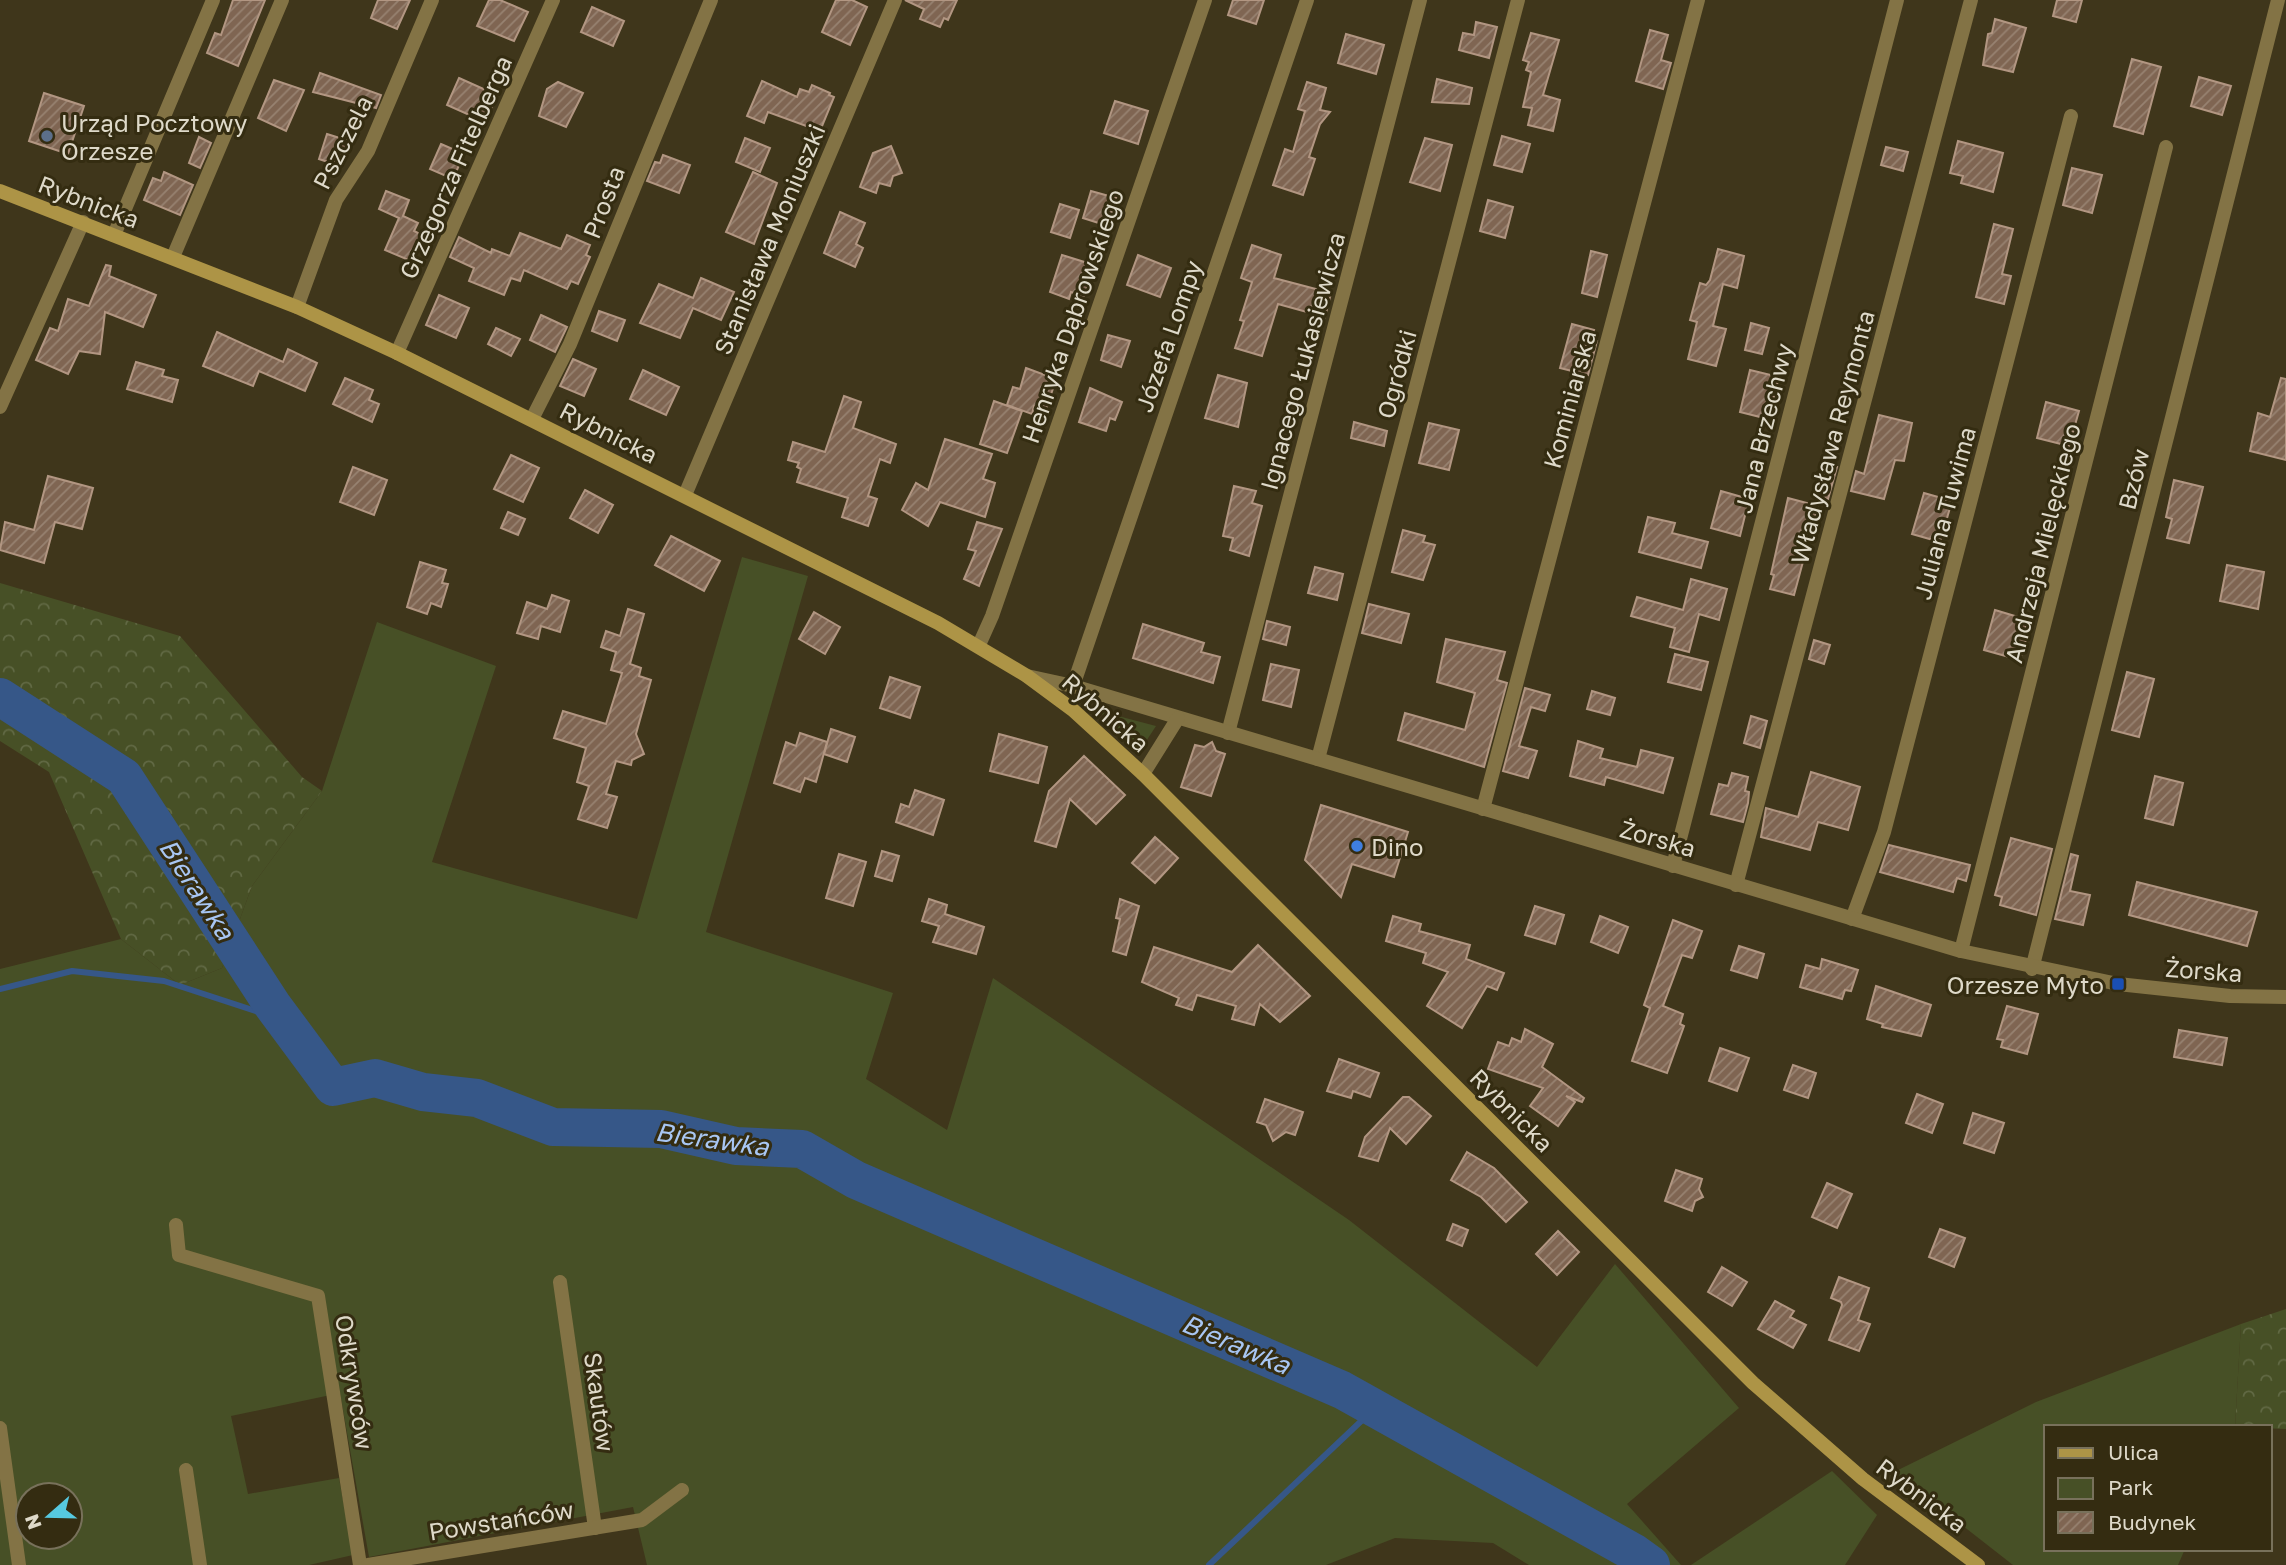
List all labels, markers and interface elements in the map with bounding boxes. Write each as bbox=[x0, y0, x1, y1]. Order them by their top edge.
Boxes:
street label: Grzegorza Fitelberga bbox=[393, 51, 517, 283]
street label: Pszczela bbox=[306, 90, 378, 194]
place label: Urząd Pocztowy Orzesze bbox=[61, 108, 247, 165]
street label: Stanisława Moniuszki bbox=[707, 119, 831, 359]
marker: Urząd Pocztowy Orzesze bbox=[39, 128, 55, 144]
street label: Prosta bbox=[576, 162, 630, 242]
street label: Rybnicka bbox=[34, 169, 144, 233]
street label: Henryka Dąbrowskiego bbox=[1015, 185, 1129, 447]
street label: Ignacego Łukasiewicza bbox=[1254, 229, 1350, 493]
street label: Józefa Lompy bbox=[1129, 256, 1207, 416]
street label: Władysława Reymonta bbox=[1784, 307, 1880, 567]
street label: Ogródki bbox=[1370, 326, 1422, 422]
street label: Kominiarska bbox=[1537, 327, 1601, 471]
street label: Jana Brzechwy bbox=[1728, 340, 1798, 516]
street label: Rybnicka bbox=[555, 395, 663, 469]
street label: Andrzeja Mielęckiego bbox=[1998, 420, 2086, 666]
street label: Juliana Tuwima bbox=[1907, 423, 1981, 603]
street label: Bzów bbox=[2111, 446, 2155, 512]
street label: Rybnicka bbox=[1057, 666, 1155, 758]
street label: Żorska bbox=[1617, 813, 1699, 863]
place label: Dino bbox=[1371, 832, 1423, 861]
water label: Bierawka bbox=[153, 833, 242, 946]
marker: Dino bbox=[1349, 838, 1365, 854]
street label: Żorska bbox=[2164, 953, 2244, 987]
place label: Orzesze Myto bbox=[1947, 970, 2104, 999]
marker: Orzesze Myto bbox=[2110, 976, 2126, 992]
street label: Rybnicka bbox=[1464, 1062, 1560, 1158]
water label: Bierawka bbox=[653, 1116, 772, 1162]
water label: Bierawka bbox=[1177, 1307, 1296, 1381]
street label: Odkrywców bbox=[330, 1313, 380, 1451]
street label: Skautów bbox=[579, 1350, 621, 1454]
legend bbox=[2044, 1425, 2272, 1551]
text: Ulica bbox=[2108, 1439, 2159, 1465]
street label: Rybnicka bbox=[1871, 1452, 1973, 1538]
text: Park bbox=[2108, 1474, 2154, 1500]
north arrow bbox=[14, 1481, 84, 1551]
street label: Powstańców bbox=[426, 1494, 576, 1546]
text: Budynek bbox=[2108, 1509, 2197, 1535]
text: N bbox=[19, 1511, 46, 1533]

